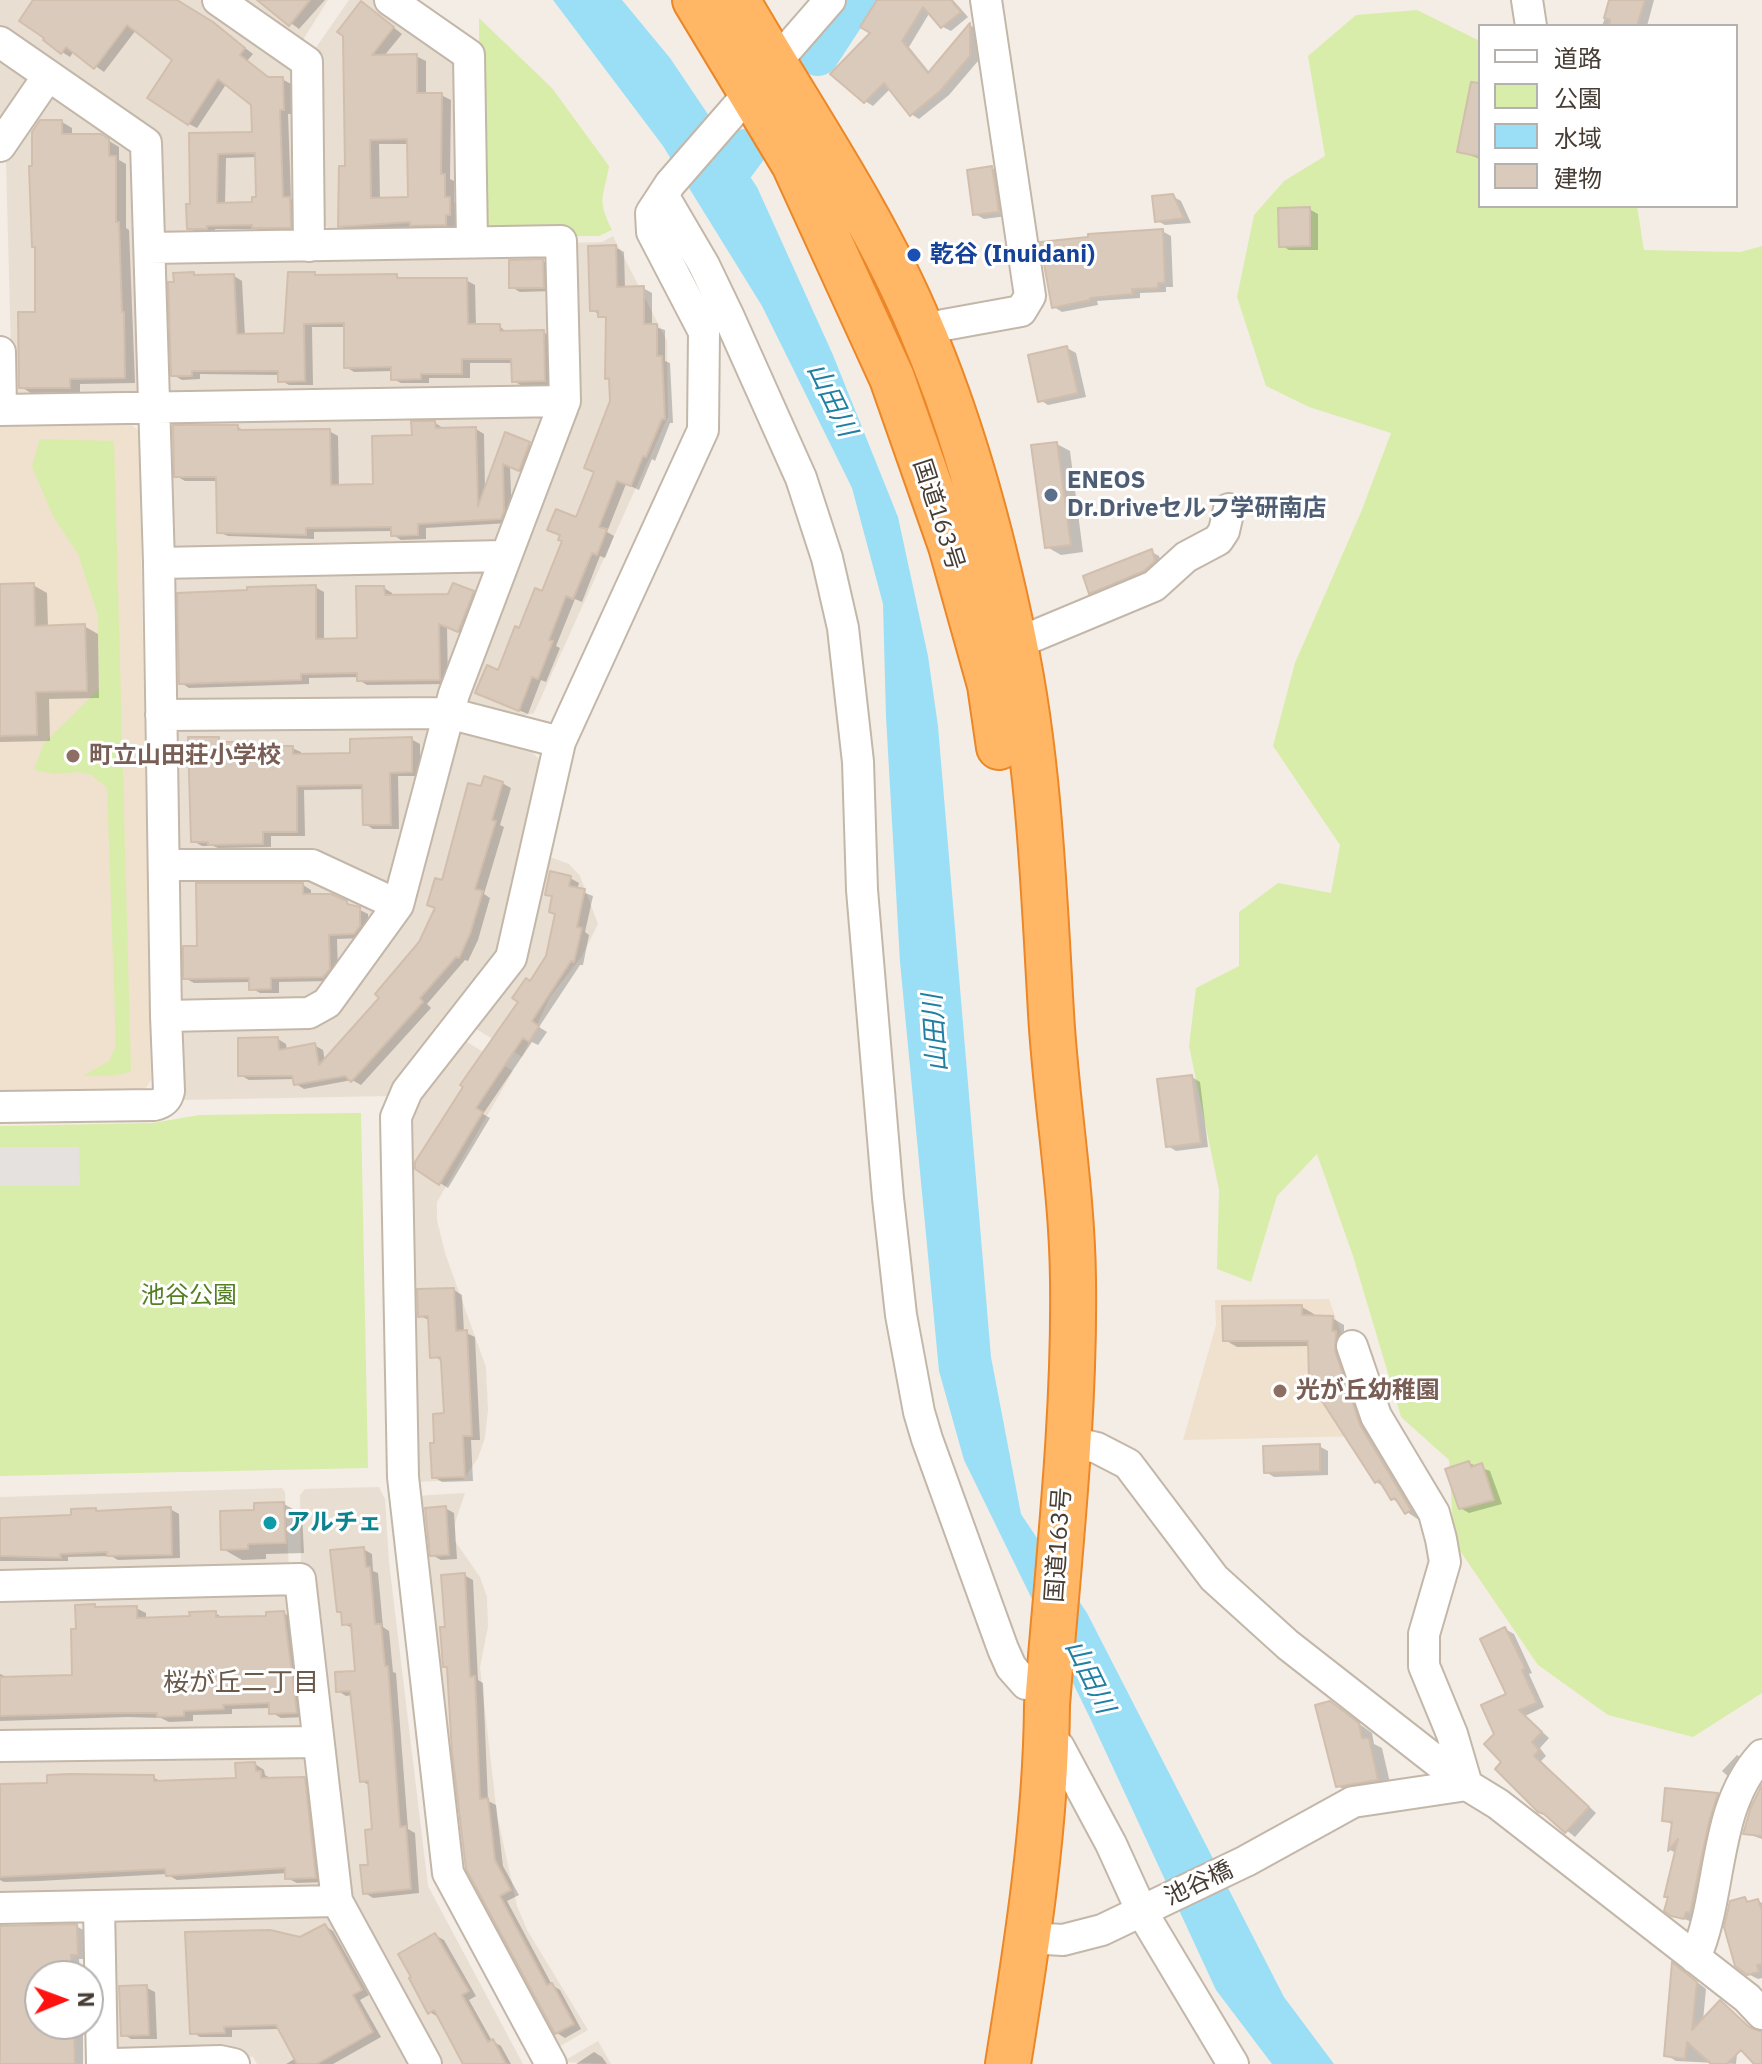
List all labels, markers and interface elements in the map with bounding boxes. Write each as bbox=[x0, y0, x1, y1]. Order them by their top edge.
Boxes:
legend bbox=[1478, 24, 1738, 208]
text: 道路 bbox=[1554, 42, 1602, 74]
text: 公園 bbox=[1554, 82, 1602, 114]
text: 水域 bbox=[1554, 122, 1602, 154]
text: 建物 bbox=[1554, 162, 1602, 194]
place label: 乾谷 (Inuidani) bbox=[930, 241, 1095, 269]
marker: 乾谷 (Inuidani) bbox=[905, 246, 923, 264]
water label: 山田川 bbox=[800, 358, 862, 442]
street label: 国道163号 bbox=[907, 456, 969, 574]
place label: ENEOS Dr.Driveセルフ学研南店 bbox=[1067, 467, 1326, 523]
marker: ENEOS Dr.Driveセルフ学研南店 bbox=[1042, 486, 1060, 504]
place label: 町立山田荘小学校 bbox=[89, 742, 281, 770]
marker: 町立山田荘小学校 bbox=[64, 747, 82, 765]
water label: 山田川 bbox=[918, 993, 954, 1073]
park label: 池谷公園 bbox=[141, 1282, 237, 1310]
place label: 光が丘幼稚園 bbox=[1296, 1377, 1440, 1405]
marker: 光が丘幼稚園 bbox=[1271, 1382, 1289, 1400]
street label: 国道163号 bbox=[1041, 1487, 1077, 1603]
place label: アルチェ bbox=[286, 1509, 382, 1537]
marker: アルチェ bbox=[261, 1514, 279, 1532]
water label: 山田川 bbox=[1058, 1635, 1120, 1719]
district label: 桜が丘二丁目 bbox=[163, 1667, 319, 1699]
street label: 池谷橋 bbox=[1160, 1856, 1238, 1912]
north arrow bbox=[24, 1960, 104, 2040]
text: N bbox=[72, 1991, 101, 2008]

